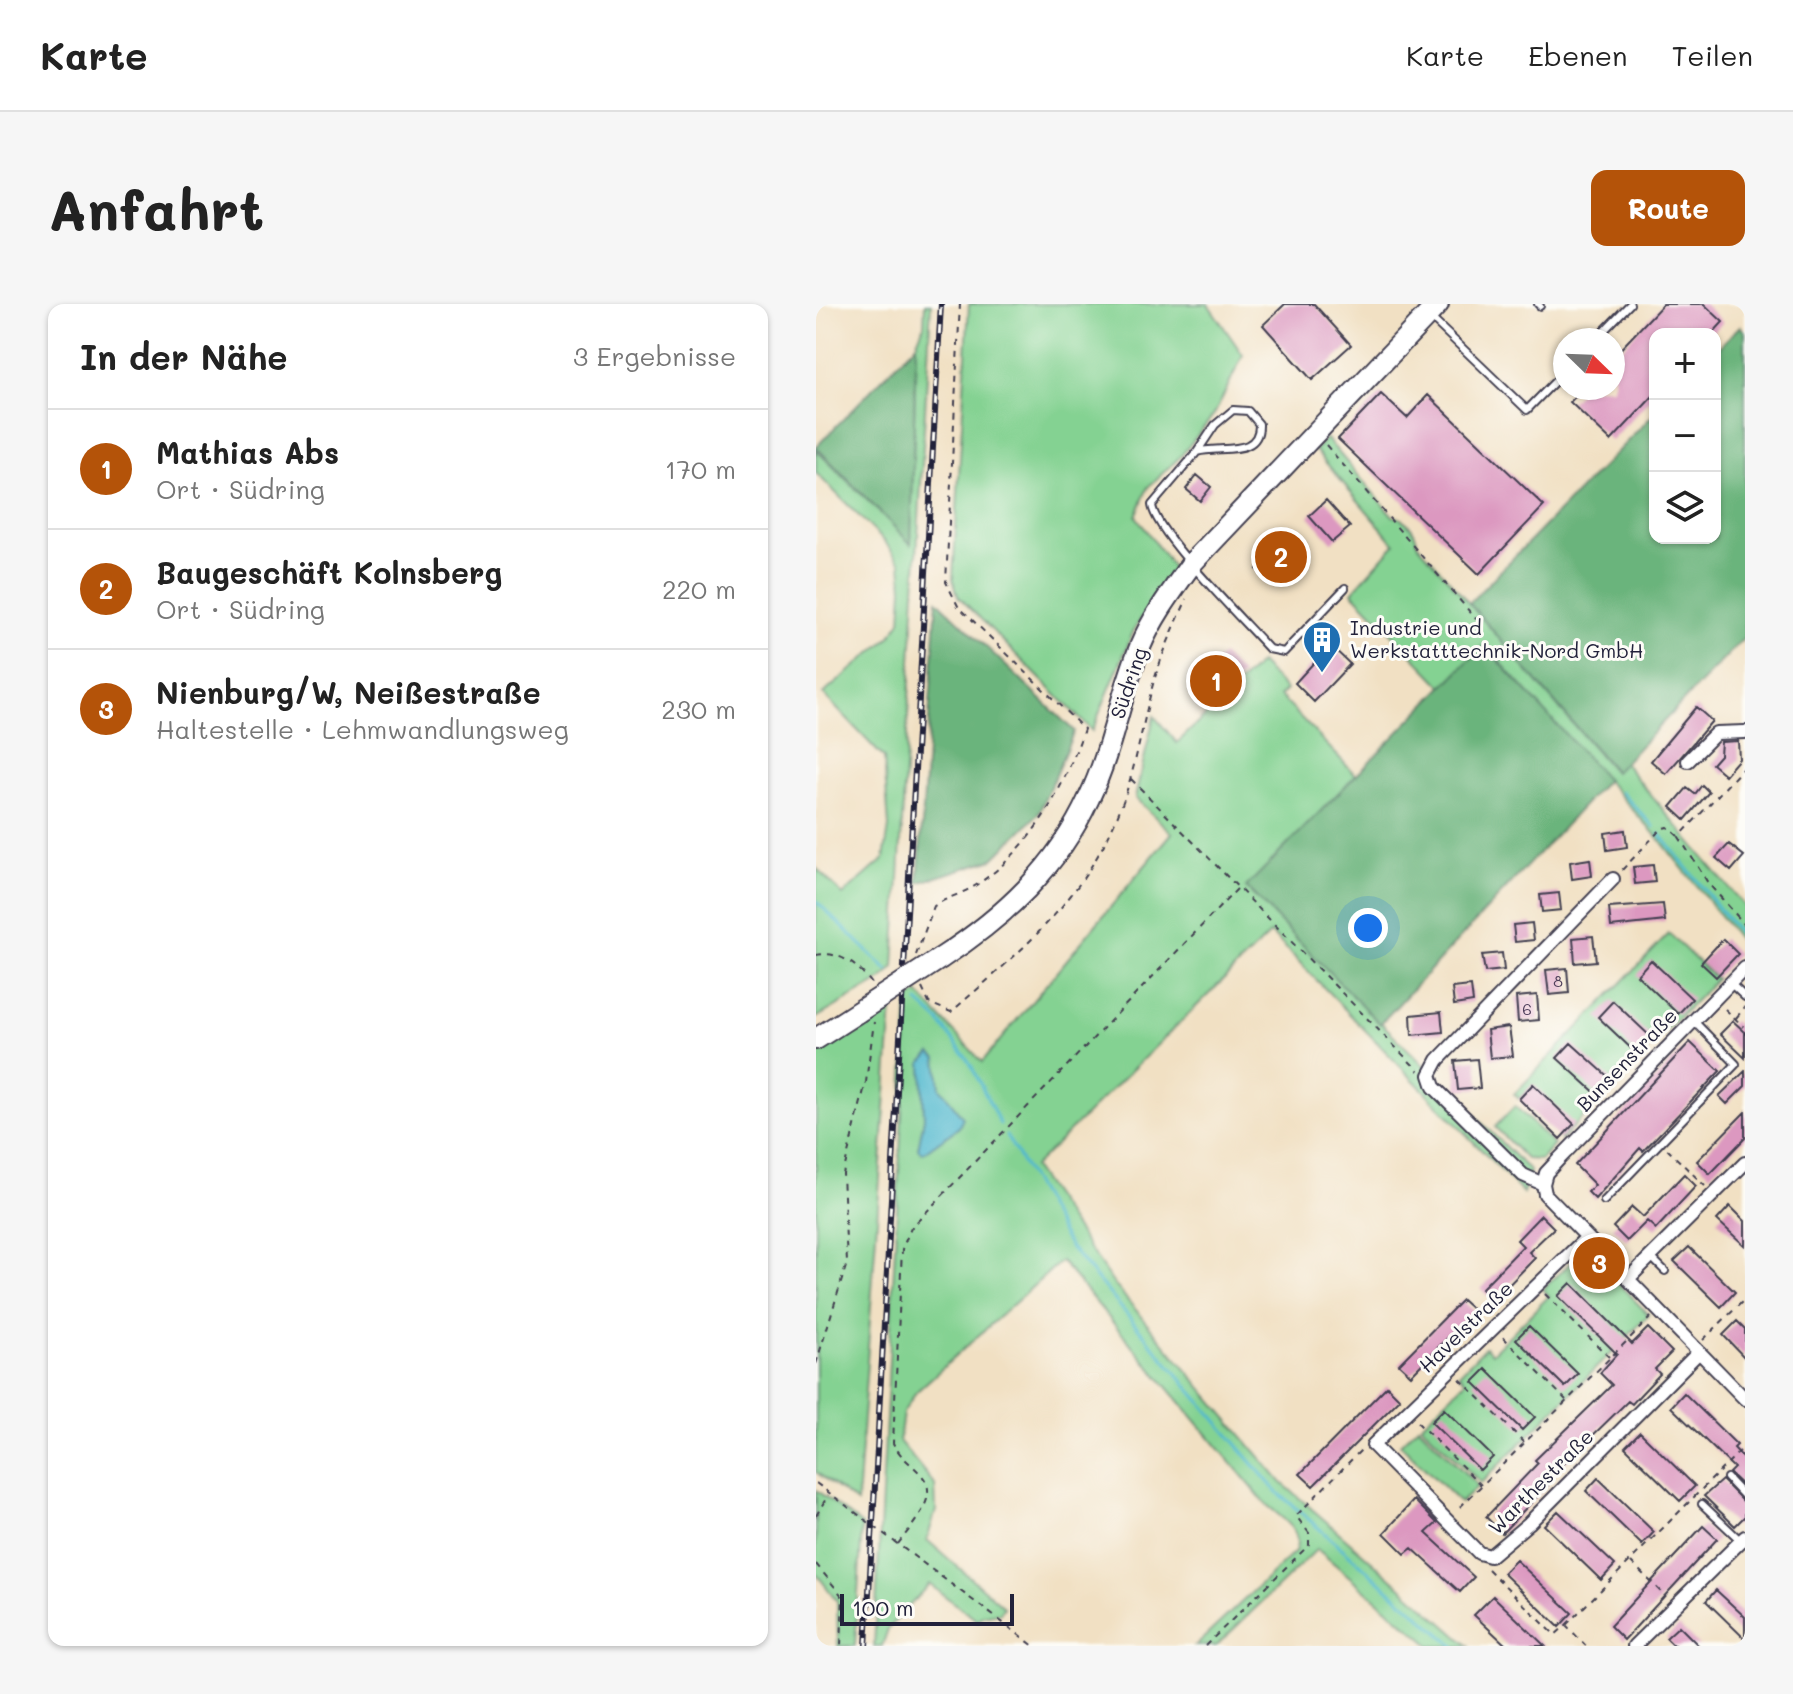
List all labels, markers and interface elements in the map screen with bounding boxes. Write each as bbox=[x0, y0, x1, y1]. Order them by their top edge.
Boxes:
text: Karte bbox=[40, 30, 148, 80]
text: Karte bbox=[1406, 37, 1484, 73]
text: Ebenen bbox=[1528, 37, 1628, 73]
text: Teilen bbox=[1672, 37, 1753, 73]
button: Route bbox=[1591, 170, 1745, 246]
text: Anfahrt bbox=[48, 172, 264, 245]
north arrow bbox=[1553, 328, 1625, 400]
map controls bbox=[1649, 328, 1721, 544]
button: + bbox=[1649, 328, 1721, 400]
text: In der Nähe bbox=[80, 334, 288, 379]
text: 3 Ergebnisse bbox=[573, 339, 736, 373]
button: − bbox=[1649, 400, 1721, 472]
text: Mathias Abs bbox=[156, 432, 339, 472]
text: 1 bbox=[100, 452, 112, 486]
text: 170 m bbox=[665, 452, 736, 486]
text: Ort · Südring bbox=[156, 472, 325, 506]
button: layers bbox=[1649, 472, 1721, 544]
pin: 2 bbox=[1255, 527, 1307, 587]
text: Baugeschäft Kolnsberg bbox=[156, 552, 502, 592]
text: 2 bbox=[99, 572, 113, 606]
text: 220 m bbox=[662, 572, 736, 606]
text: Ort · Südring bbox=[156, 592, 325, 626]
place label: Industrie und Werkstatttechnik-Nord GmbH bbox=[1350, 614, 1643, 663]
building icon: Industrie und Werkstatttechnik-Nord GmbH bbox=[1301, 619, 1343, 674]
street label: Südring bbox=[1104, 644, 1152, 722]
pin: 1 bbox=[1190, 651, 1242, 711]
text: Nienburg/W, Neißestraße bbox=[156, 672, 541, 712]
text: 3 bbox=[98, 692, 114, 726]
text: 230 m bbox=[661, 692, 736, 726]
text: Haltestelle · Lehmwandlungsweg bbox=[156, 712, 569, 746]
your location bbox=[1348, 908, 1388, 948]
house number: 8 bbox=[1553, 970, 1563, 991]
house number: 6 bbox=[1522, 998, 1532, 1019]
street label: Bunsenstraße bbox=[1570, 1002, 1682, 1116]
pin: 3 bbox=[1573, 1233, 1625, 1293]
street label: Havelstraße bbox=[1413, 1275, 1518, 1378]
street label: Warthestraße bbox=[1482, 1423, 1598, 1539]
scale bar bbox=[840, 1590, 1014, 1626]
text: 100 m bbox=[852, 1593, 914, 1622]

